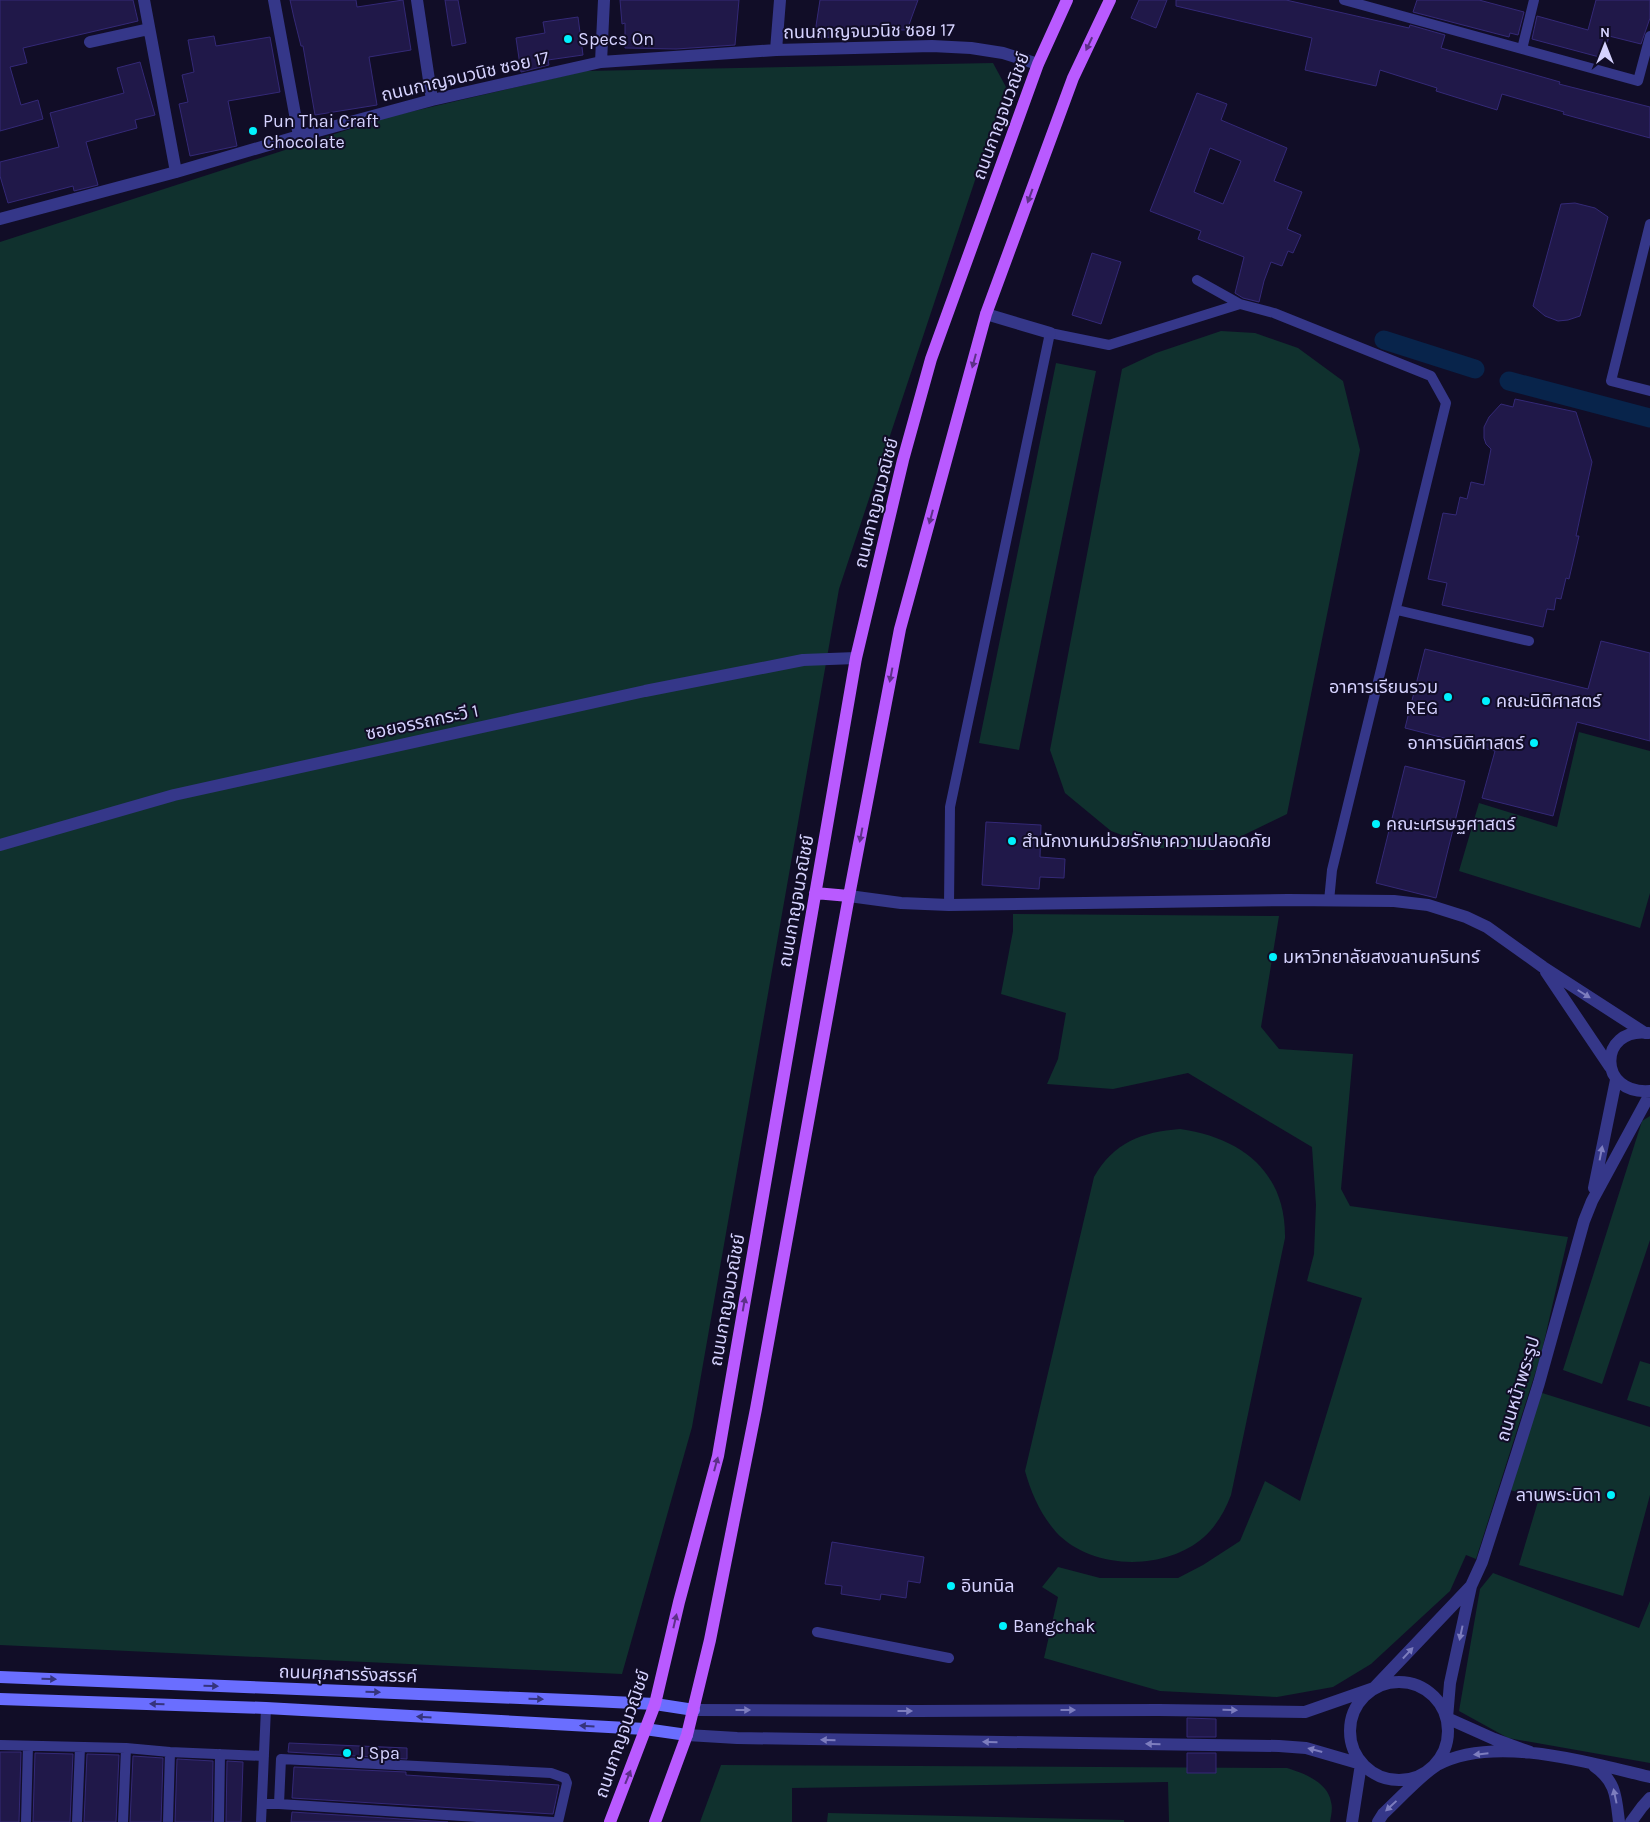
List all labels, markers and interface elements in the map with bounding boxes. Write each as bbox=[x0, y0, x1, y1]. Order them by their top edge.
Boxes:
street label: ถนนกาญจนวนิช ซอย 17 bbox=[783, 18, 956, 43]
north arrow bbox=[1580, 20, 1630, 70]
text: N bbox=[1600, 24, 1610, 41]
place label: Specs On bbox=[578, 28, 654, 50]
marker: Specs On bbox=[562, 33, 574, 45]
one-way arrow bbox=[1085, 37, 1093, 51]
street label: ถนนกาญจนวนิช ซอย 17 bbox=[379, 46, 552, 106]
street label: ถนนกาญจนวณิชย์ bbox=[968, 49, 1034, 183]
place label: Pun Thai Craft Chocolate bbox=[263, 110, 379, 153]
marker: Pun Thai Craft Chocolate bbox=[247, 125, 259, 137]
one-way arrow bbox=[1026, 188, 1033, 203]
one-way arrow bbox=[969, 353, 977, 368]
street label: ถนนกาญจนวณิชย์ bbox=[849, 435, 903, 571]
one-way arrow bbox=[926, 510, 934, 525]
one-way arrow bbox=[887, 667, 895, 683]
place label: อาคารเรียนรวม REG bbox=[1329, 676, 1438, 719]
place label: คณะนิติศาสตร์ bbox=[1496, 690, 1602, 712]
marker: อาคารเรียนรวม REG bbox=[1442, 691, 1454, 703]
marker: คณะนิติศาสตร์ bbox=[1480, 695, 1492, 707]
street label: ซอยอรรถกระวี 1 bbox=[364, 699, 480, 745]
place label: อาคารนิติศาสตร์ bbox=[1408, 732, 1525, 754]
marker: อาคารนิติศาสตร์ bbox=[1528, 737, 1540, 749]
place label: คณะเศรษฐศาสตร์ bbox=[1386, 813, 1516, 835]
marker: คณะเศรษฐศาสตร์ bbox=[1370, 818, 1382, 830]
one-way arrow bbox=[857, 827, 865, 842]
place label: สำนักงานหน่วยรักษาความปลอดภัย bbox=[1022, 830, 1271, 852]
street label: ถนนกาญจนวณิชย์ bbox=[774, 833, 818, 969]
marker: สำนักงานหน่วยรักษาความปลอดภัย bbox=[1006, 835, 1018, 847]
place label: มหาวิทยาลัยสงขลานครินทร์ bbox=[1283, 946, 1481, 968]
marker: มหาวิทยาลัยสงขลานครินทร์ bbox=[1267, 951, 1279, 963]
one-way arrow bbox=[1577, 989, 1591, 998]
one-way arrow bbox=[1598, 1144, 1606, 1160]
street label: ถนนกาญจนวณิชย์ bbox=[705, 1232, 749, 1368]
one-way arrow bbox=[741, 1296, 749, 1312]
street label: ถนนหน้าพระรูป bbox=[1492, 1334, 1545, 1445]
one-way arrow bbox=[712, 1457, 720, 1472]
place label: ลานพระบิดา bbox=[1516, 1484, 1601, 1506]
marker: ลานพระบิดา bbox=[1605, 1489, 1617, 1501]
place label: อินทนิล bbox=[961, 1575, 1015, 1597]
marker: อินทนิล bbox=[945, 1580, 957, 1592]
one-way arrow bbox=[671, 1614, 679, 1629]
place label: Bangchak bbox=[1013, 1615, 1095, 1637]
marker: Bangchak bbox=[997, 1620, 1009, 1632]
one-way arrow bbox=[1457, 1626, 1465, 1641]
one-way arrow bbox=[1402, 1647, 1414, 1659]
street label: ถนนศุภสารรังสรรค์ bbox=[278, 1661, 418, 1687]
street label: ถนนกาญจนวณิชย์ bbox=[590, 1667, 654, 1801]
one-way arrow bbox=[41, 1675, 57, 1683]
one-way arrow bbox=[203, 1682, 219, 1690]
one-way arrow bbox=[366, 1689, 382, 1697]
one-way arrow bbox=[528, 1695, 544, 1703]
one-way arrow bbox=[149, 1700, 165, 1708]
one-way arrow bbox=[735, 1706, 751, 1714]
one-way arrow bbox=[1060, 1706, 1076, 1714]
one-way arrow bbox=[1222, 1706, 1238, 1714]
one-way arrow bbox=[897, 1707, 913, 1715]
one-way arrow bbox=[416, 1713, 432, 1721]
one-way arrow bbox=[578, 1722, 594, 1730]
one-way arrow bbox=[819, 1736, 835, 1744]
one-way arrow bbox=[982, 1738, 998, 1746]
one-way arrow bbox=[1144, 1740, 1160, 1748]
place label: J Spa bbox=[357, 1742, 400, 1764]
one-way arrow bbox=[1307, 1746, 1322, 1754]
marker: J Spa bbox=[341, 1747, 353, 1759]
one-way arrow bbox=[1473, 1750, 1489, 1758]
one-way arrow bbox=[624, 1769, 632, 1784]
one-way arrow bbox=[1611, 1788, 1619, 1803]
one-way arrow bbox=[1385, 1801, 1398, 1812]

